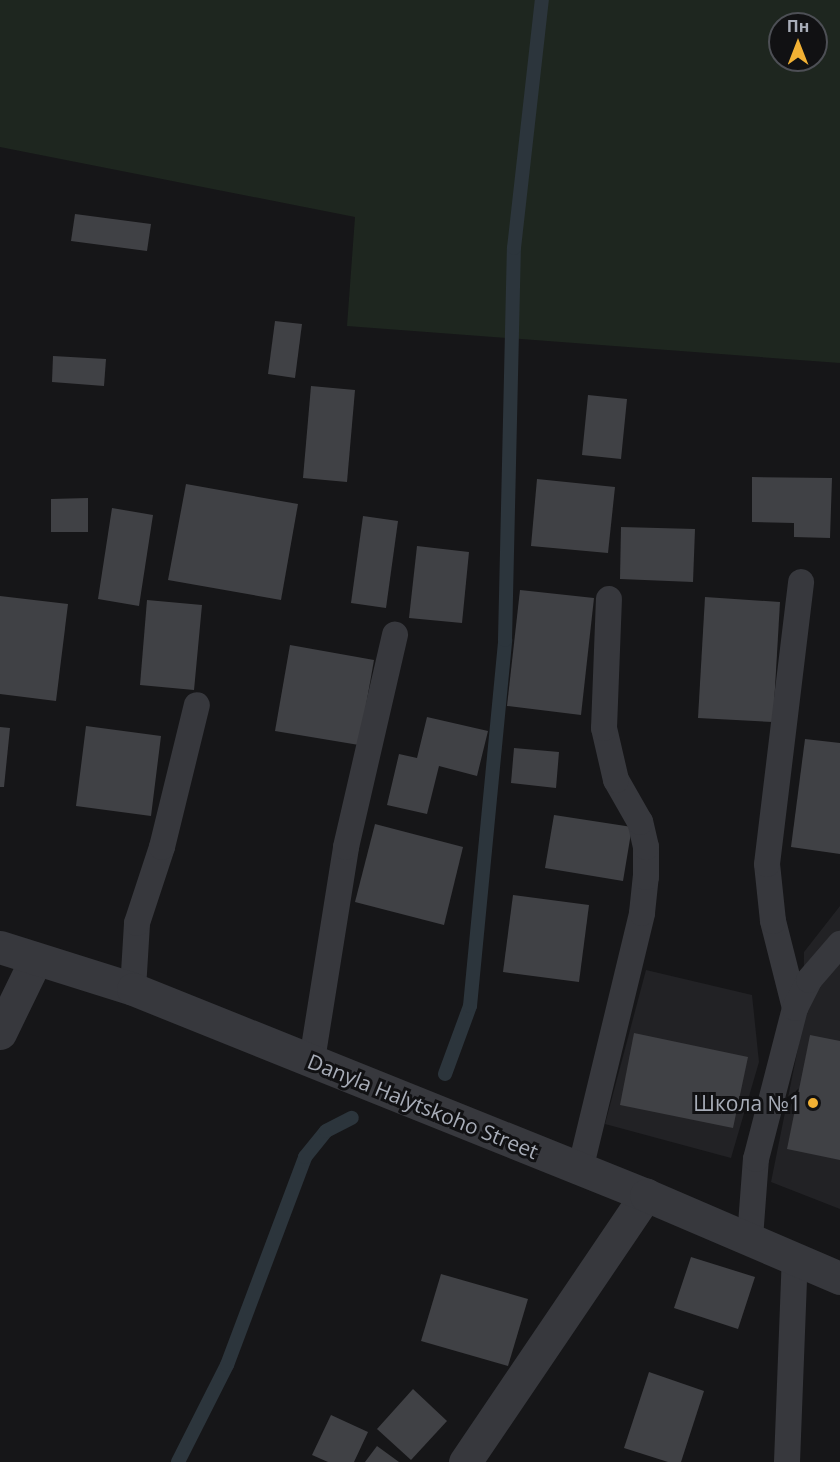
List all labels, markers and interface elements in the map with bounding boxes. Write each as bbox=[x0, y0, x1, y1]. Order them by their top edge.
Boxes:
north arrow bbox=[768, 12, 828, 72]
text: Пн bbox=[787, 15, 809, 37]
street label: Danyla Halytskoho Street bbox=[304, 1048, 542, 1164]
place label: Школа №1 bbox=[693, 1090, 801, 1116]
marker: Школа №1 bbox=[806, 1096, 820, 1110]

